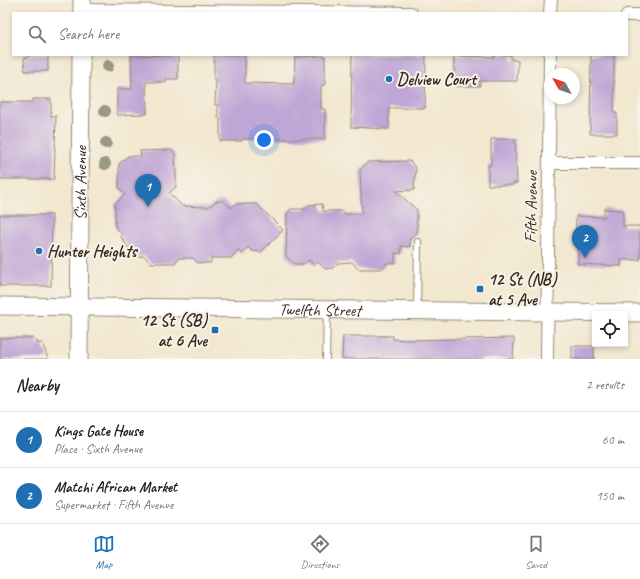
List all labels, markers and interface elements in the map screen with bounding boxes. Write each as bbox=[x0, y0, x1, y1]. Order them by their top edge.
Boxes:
search box bbox=[12, 12, 628, 56]
icon: search bbox=[26, 23, 48, 45]
text: Search here bbox=[58, 25, 119, 44]
north arrow bbox=[544, 68, 580, 104]
place label: Delview Court bbox=[397, 69, 478, 90]
marker: Delview Court bbox=[384, 74, 394, 84]
your location bbox=[254, 130, 274, 150]
street label: Sixth Avenue bbox=[69, 144, 91, 220]
street label: Fifth Avenue bbox=[520, 169, 542, 243]
pin: 1 bbox=[135, 174, 161, 207]
pin: 2 bbox=[572, 225, 598, 258]
place label: Hunter Heights bbox=[47, 241, 139, 262]
marker: Hunter Heights bbox=[34, 246, 44, 256]
place label: 12 St (NB) at 5 Ave bbox=[488, 269, 558, 310]
marker: 12 St (NB) at 5 Ave bbox=[475, 284, 485, 294]
street label: Twelfth Street bbox=[279, 299, 364, 320]
place label: 12 St (SB) at 6 Ave bbox=[141, 310, 209, 351]
map controls bbox=[592, 311, 628, 347]
button: locate bbox=[592, 311, 628, 347]
marker: 12 St (SB) at 6 Ave bbox=[210, 325, 220, 335]
text: Nearby bbox=[16, 375, 59, 396]
text: 2 results bbox=[586, 377, 624, 393]
text: Kings Gate House bbox=[54, 422, 143, 441]
text: 1 bbox=[26, 432, 32, 448]
text: 60 m bbox=[602, 432, 624, 448]
text: Place · Sixth Avenue bbox=[54, 441, 142, 457]
text: Matchi African Market bbox=[54, 478, 177, 497]
text: 2 bbox=[26, 488, 32, 504]
text: 150 m bbox=[596, 488, 624, 504]
text: Supermarket · Fifth Avenue bbox=[54, 497, 173, 513]
tab: Map bbox=[93, 533, 115, 571]
tab: Directions bbox=[301, 533, 339, 571]
tab: Saved bbox=[525, 533, 547, 571]

